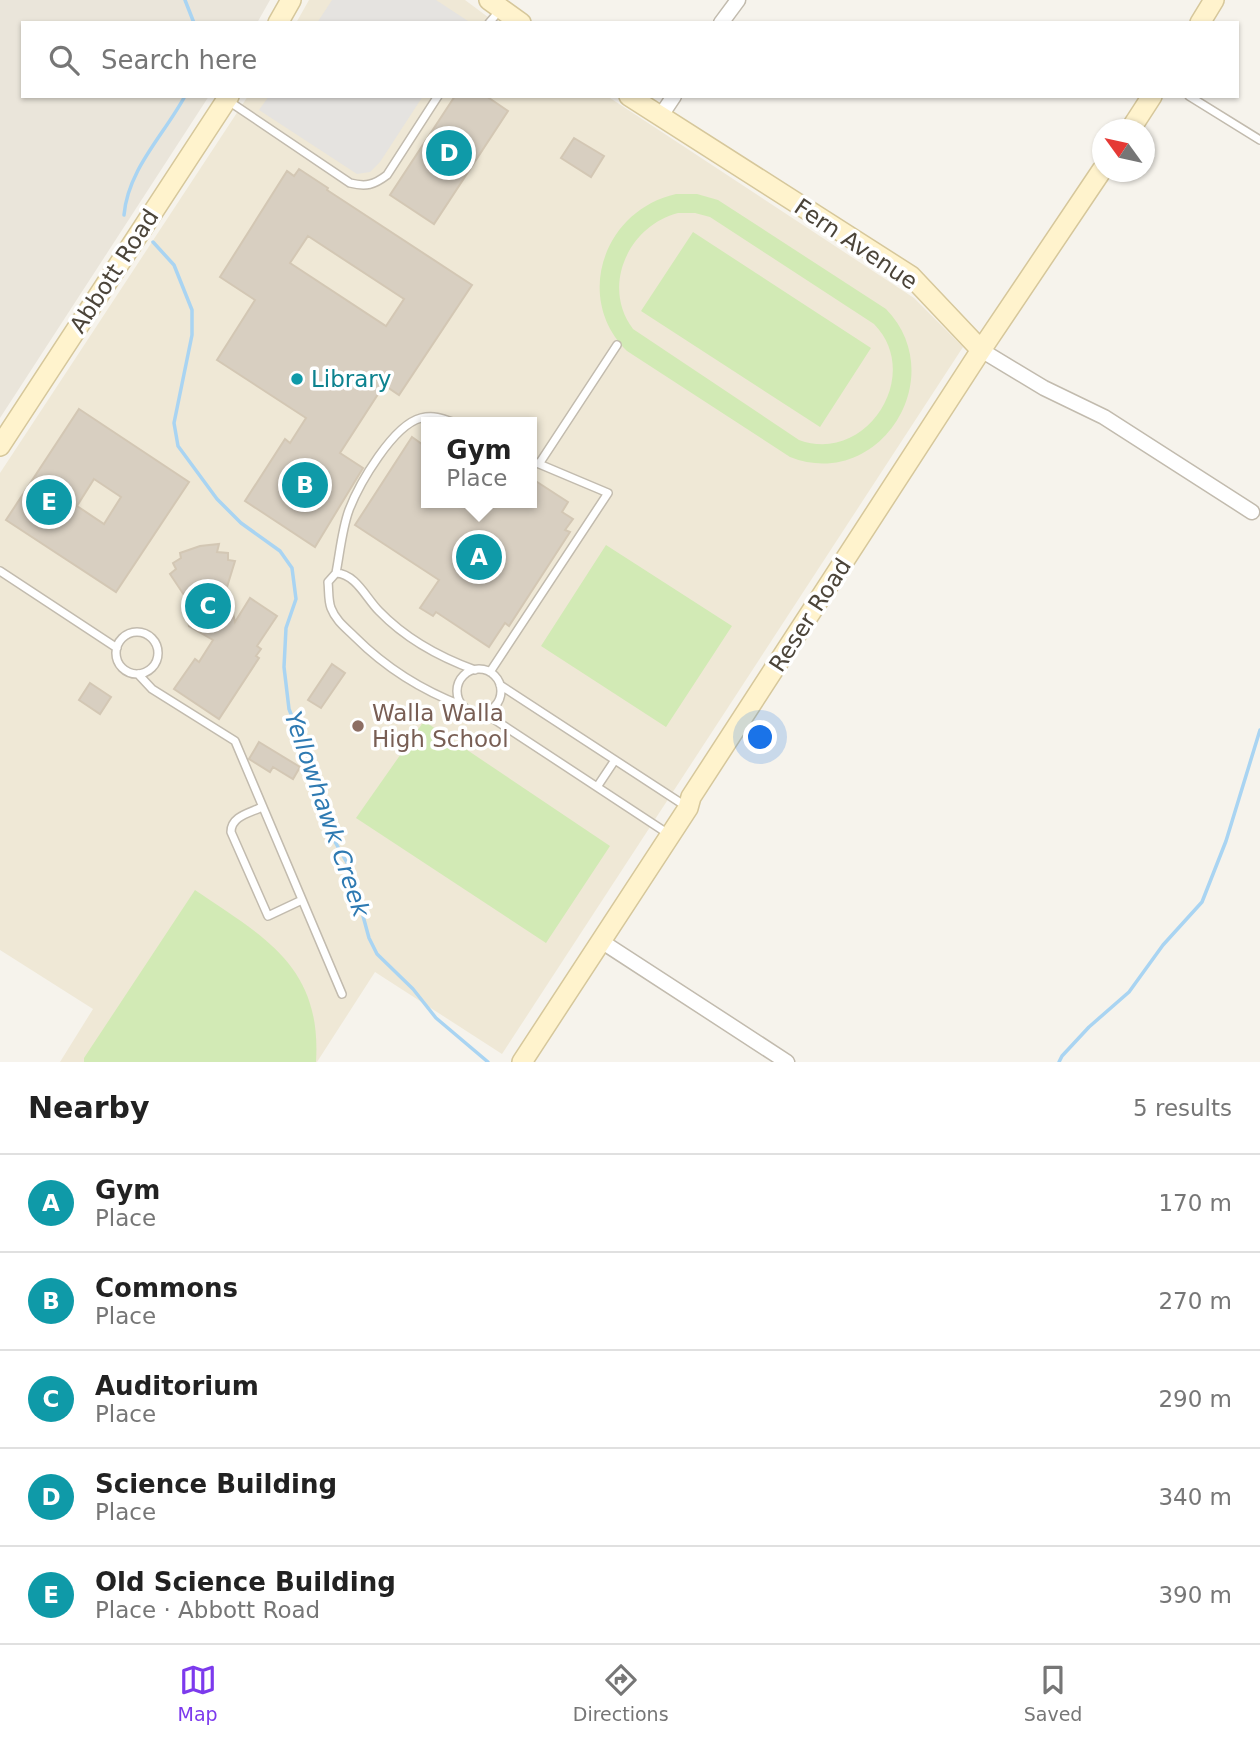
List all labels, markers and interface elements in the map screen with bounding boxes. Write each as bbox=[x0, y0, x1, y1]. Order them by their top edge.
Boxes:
search box bbox=[21, 21, 1239, 98]
icon: search bbox=[45, 41, 83, 79]
text: Search here bbox=[101, 45, 257, 75]
north arrow bbox=[1092, 119, 1155, 182]
pin: D bbox=[426, 127, 472, 179]
street label: Fern Avenue bbox=[790, 193, 922, 295]
street label: Abbott Road bbox=[64, 204, 164, 338]
place label: Library bbox=[311, 366, 391, 392]
marker: Library bbox=[289, 371, 305, 387]
popup bbox=[421, 417, 537, 508]
text: Gym bbox=[446, 435, 512, 465]
pin: B bbox=[282, 459, 328, 511]
text: Place bbox=[446, 465, 507, 491]
pin: E bbox=[26, 476, 72, 528]
pin: A bbox=[456, 531, 502, 583]
street label: Reser Road bbox=[764, 554, 856, 676]
pin: C bbox=[185, 580, 231, 632]
place label: Walla Walla High School bbox=[372, 700, 509, 752]
water label: Yellowhawk Creek bbox=[279, 708, 376, 922]
marker: Walla Walla High School bbox=[350, 718, 366, 734]
your location bbox=[743, 720, 777, 754]
text: Nearby bbox=[28, 1090, 150, 1125]
text: 5 results bbox=[1133, 1095, 1232, 1121]
text: Gym bbox=[95, 1175, 160, 1205]
text: A bbox=[42, 1190, 60, 1216]
text: 170 m bbox=[1158, 1190, 1232, 1216]
text: Place bbox=[95, 1205, 156, 1231]
text: Commons bbox=[95, 1273, 238, 1303]
text: B bbox=[42, 1288, 60, 1314]
text: 270 m bbox=[1158, 1288, 1232, 1314]
text: Place bbox=[95, 1303, 156, 1329]
text: Auditorium bbox=[95, 1371, 259, 1401]
text: C bbox=[43, 1386, 59, 1412]
text: 290 m bbox=[1158, 1386, 1232, 1412]
text: Place bbox=[95, 1401, 156, 1427]
text: Science Building bbox=[95, 1469, 337, 1499]
text: D bbox=[41, 1484, 61, 1510]
text: 340 m bbox=[1158, 1484, 1232, 1510]
text: Place bbox=[95, 1499, 156, 1525]
text: Old Science Building bbox=[95, 1567, 396, 1597]
text: E bbox=[43, 1582, 59, 1608]
text: 390 m bbox=[1158, 1582, 1232, 1608]
text: Place · Abbott Road bbox=[95, 1597, 320, 1623]
tab: Map bbox=[178, 1661, 218, 1725]
tab: Directions bbox=[573, 1661, 669, 1725]
tab: Saved bbox=[1024, 1661, 1082, 1725]

